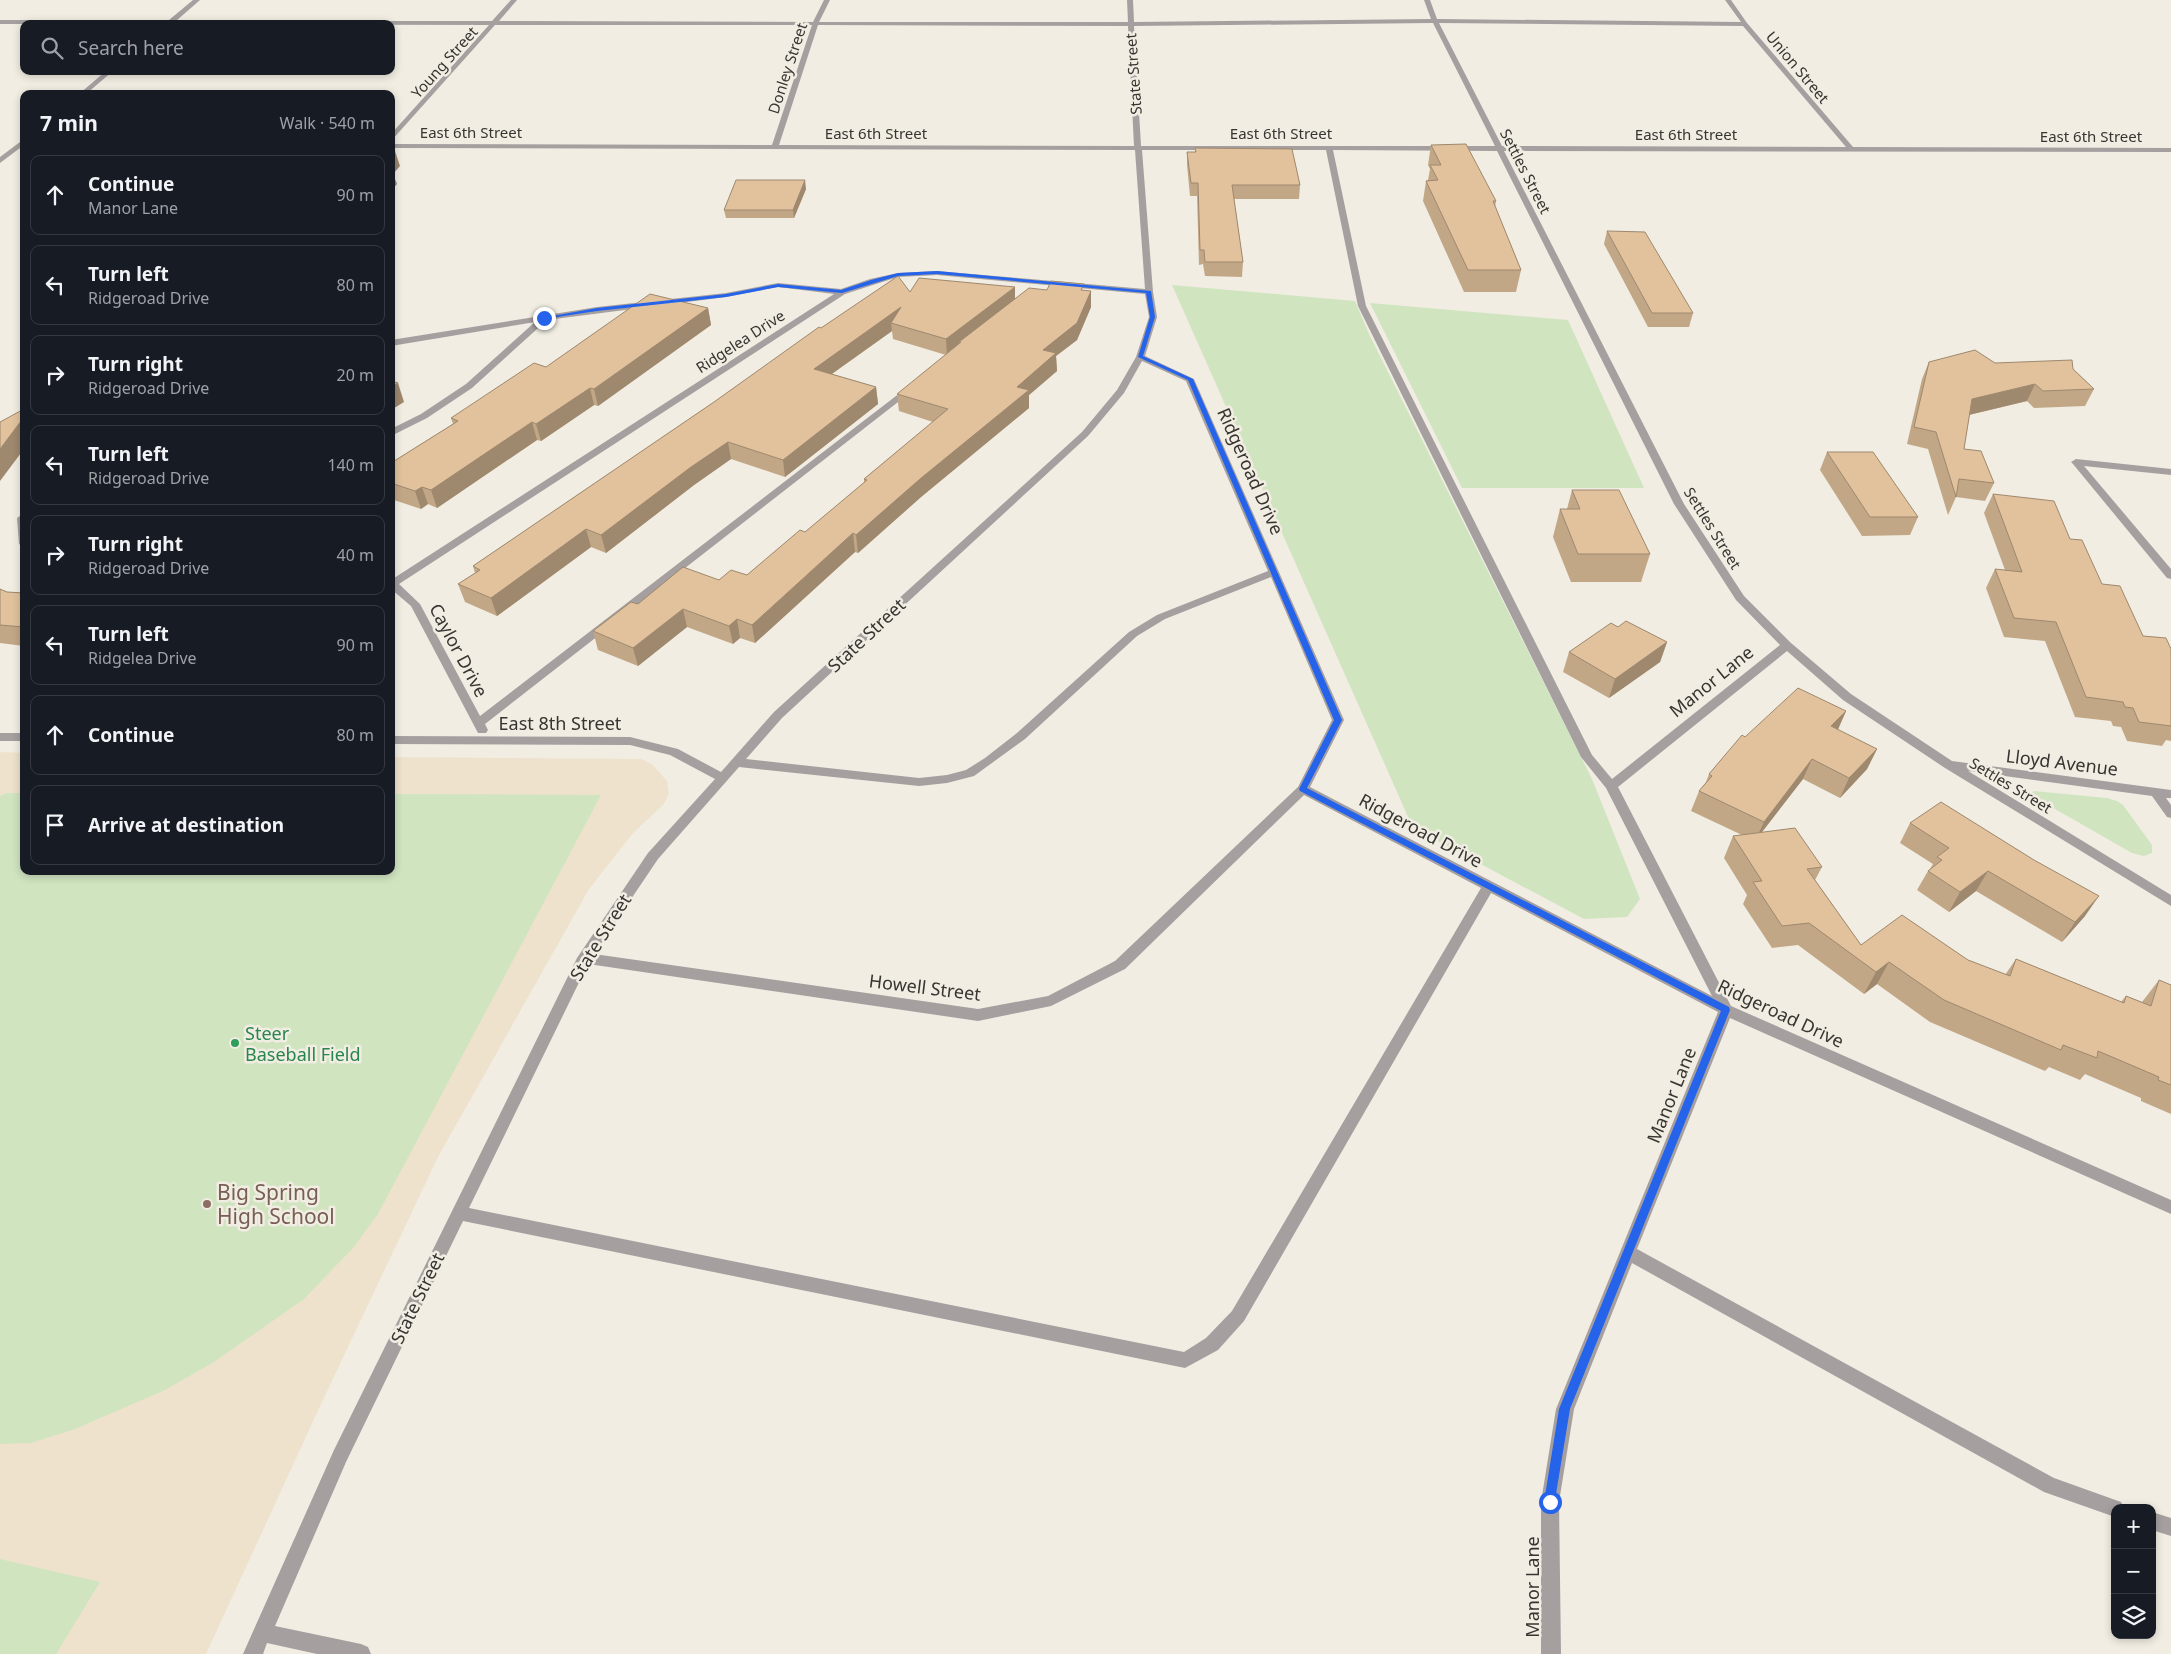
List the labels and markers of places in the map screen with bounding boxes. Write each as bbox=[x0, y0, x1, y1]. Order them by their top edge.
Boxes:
place label: Steer Baseball Field bbox=[245, 1021, 361, 1066]
marker: Steer Baseball Field bbox=[229, 1037, 241, 1049]
place label: Big Spring High School bbox=[217, 1178, 335, 1230]
marker: Big Spring High School bbox=[201, 1198, 213, 1210]

